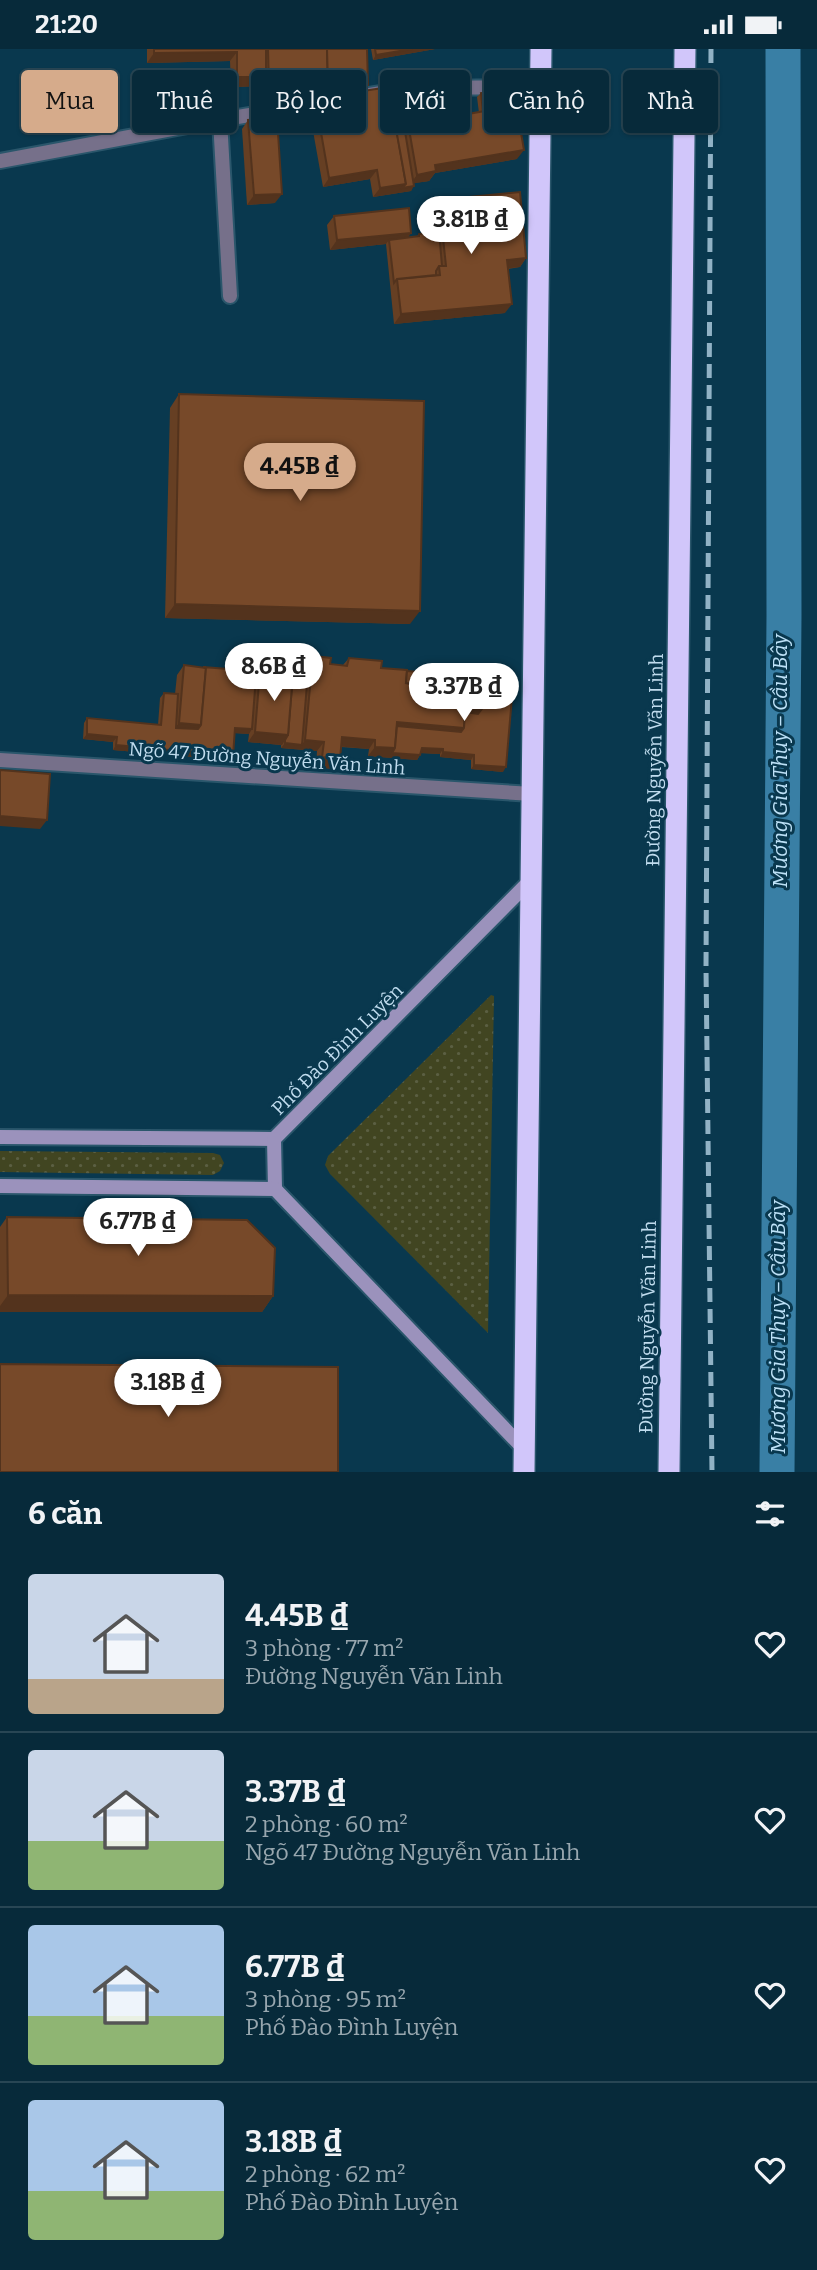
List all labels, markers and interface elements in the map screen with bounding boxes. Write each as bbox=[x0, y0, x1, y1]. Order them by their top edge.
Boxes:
text: 21:20 bbox=[35, 9, 98, 40]
chip: Mua bbox=[21, 70, 118, 133]
chip: Thuê bbox=[132, 70, 237, 133]
chip: Bộ lọc bbox=[251, 70, 366, 133]
chip: Mới bbox=[380, 70, 470, 133]
chip: Căn hộ bbox=[484, 70, 609, 133]
chip: Nhà bbox=[623, 70, 718, 133]
pin: 3.81B ₫ bbox=[406, 197, 536, 256]
text: 3.81B ₫ bbox=[433, 205, 509, 233]
pin: 4.45B ₫ bbox=[235, 443, 365, 503]
text: 4.45B ₫ bbox=[260, 452, 340, 480]
water label: Mương Gia Thụy – Cầu Bây bbox=[767, 633, 793, 888]
pin: 8.6B ₫ bbox=[217, 643, 331, 703]
text: 8.6B ₫ bbox=[241, 652, 307, 680]
street label: Đường Nguyễn Văn Linh bbox=[641, 653, 668, 867]
pin: 3.37B ₫ bbox=[399, 663, 529, 723]
text: 3.37B ₫ bbox=[425, 672, 503, 700]
street label: Ngõ 47 Đường Nguyễn Văn Linh bbox=[128, 737, 406, 780]
street label: Phố Đào Đình Luyện bbox=[267, 979, 408, 1120]
pin: 6.77B ₫ bbox=[73, 1199, 203, 1258]
water label: Mương Gia Thụy – Cầu Bây bbox=[765, 1199, 791, 1454]
text: 6.77B ₫ bbox=[99, 1207, 177, 1235]
street label: Đường Nguyễn Văn Linh bbox=[634, 1220, 661, 1434]
pin: 3.18B ₫ bbox=[103, 1359, 233, 1419]
text: 3.18B ₫ bbox=[130, 1368, 206, 1396]
icon: filters bbox=[751, 1495, 789, 1533]
text: 6 căn bbox=[28, 1496, 102, 1532]
text: 4.45B ₫ bbox=[245, 1598, 350, 1634]
icon: home bbox=[84, 1602, 168, 1686]
icon: heart bbox=[751, 1625, 789, 1663]
text: 3 phòng · 77 m² bbox=[245, 1634, 403, 1662]
text: Đường Nguyễn Văn Linh bbox=[245, 1662, 503, 1690]
text: 3.37B ₫ bbox=[245, 1774, 347, 1810]
icon: home bbox=[84, 1778, 168, 1862]
icon: heart bbox=[751, 1801, 789, 1839]
text: 2 phòng · 60 m² bbox=[245, 1810, 408, 1838]
text: Ngõ 47 Đường Nguyễn Văn Linh bbox=[245, 1838, 580, 1866]
text: 6.77B ₫ bbox=[245, 1949, 346, 1985]
icon: home bbox=[84, 1953, 168, 2037]
icon: heart bbox=[751, 1976, 789, 2014]
text: 3 phòng · 95 m² bbox=[245, 1985, 406, 2013]
text: Phố Đào Đình Luyện bbox=[245, 2013, 458, 2041]
text: 3.18B ₫ bbox=[245, 2124, 343, 2160]
icon: home bbox=[84, 2128, 168, 2212]
icon: heart bbox=[751, 2151, 789, 2189]
text: 2 phòng · 62 m² bbox=[245, 2160, 405, 2188]
text: Phố Đào Đình Luyện bbox=[245, 2188, 458, 2216]

